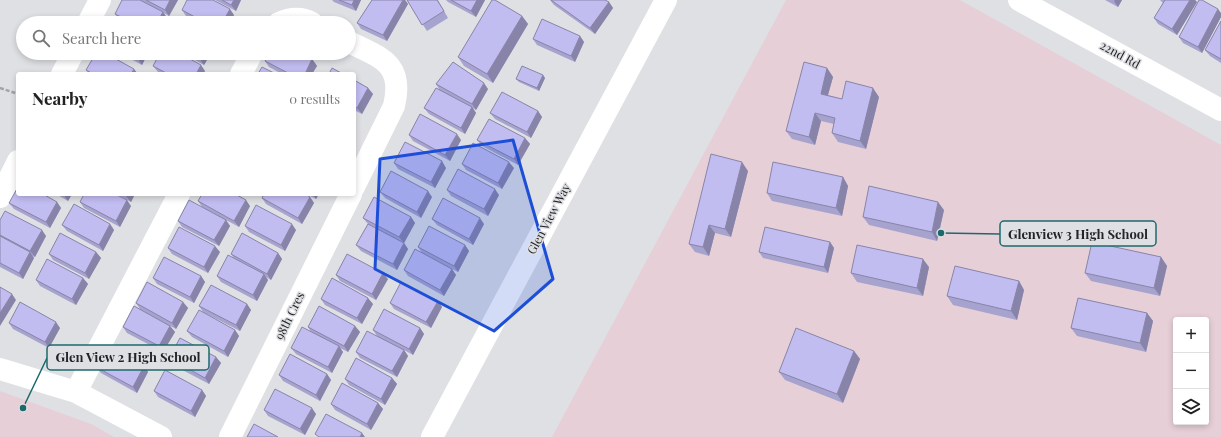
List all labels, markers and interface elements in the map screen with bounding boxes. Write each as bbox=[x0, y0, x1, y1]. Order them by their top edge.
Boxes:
search box bbox=[16, 16, 356, 60]
icon: search bbox=[30, 27, 52, 49]
text: Search here bbox=[62, 28, 141, 48]
street label: 22nd Rd bbox=[1098, 37, 1143, 72]
text: Nearby bbox=[32, 87, 87, 109]
text: 0 results bbox=[289, 90, 340, 107]
street label: Glen View Way bbox=[523, 180, 573, 257]
callout: Glenview 3 High School bbox=[1000, 221, 1156, 246]
text: Glenview 3 High School bbox=[1008, 225, 1148, 242]
street label: 98th Cres bbox=[271, 289, 308, 342]
map controls bbox=[1173, 317, 1209, 425]
button: + bbox=[1173, 317, 1209, 353]
callout: Glen View 2 High School bbox=[47, 345, 209, 370]
text: Glen View 2 High School bbox=[56, 348, 200, 365]
button: − bbox=[1173, 353, 1209, 389]
button: layers bbox=[1173, 389, 1209, 425]

